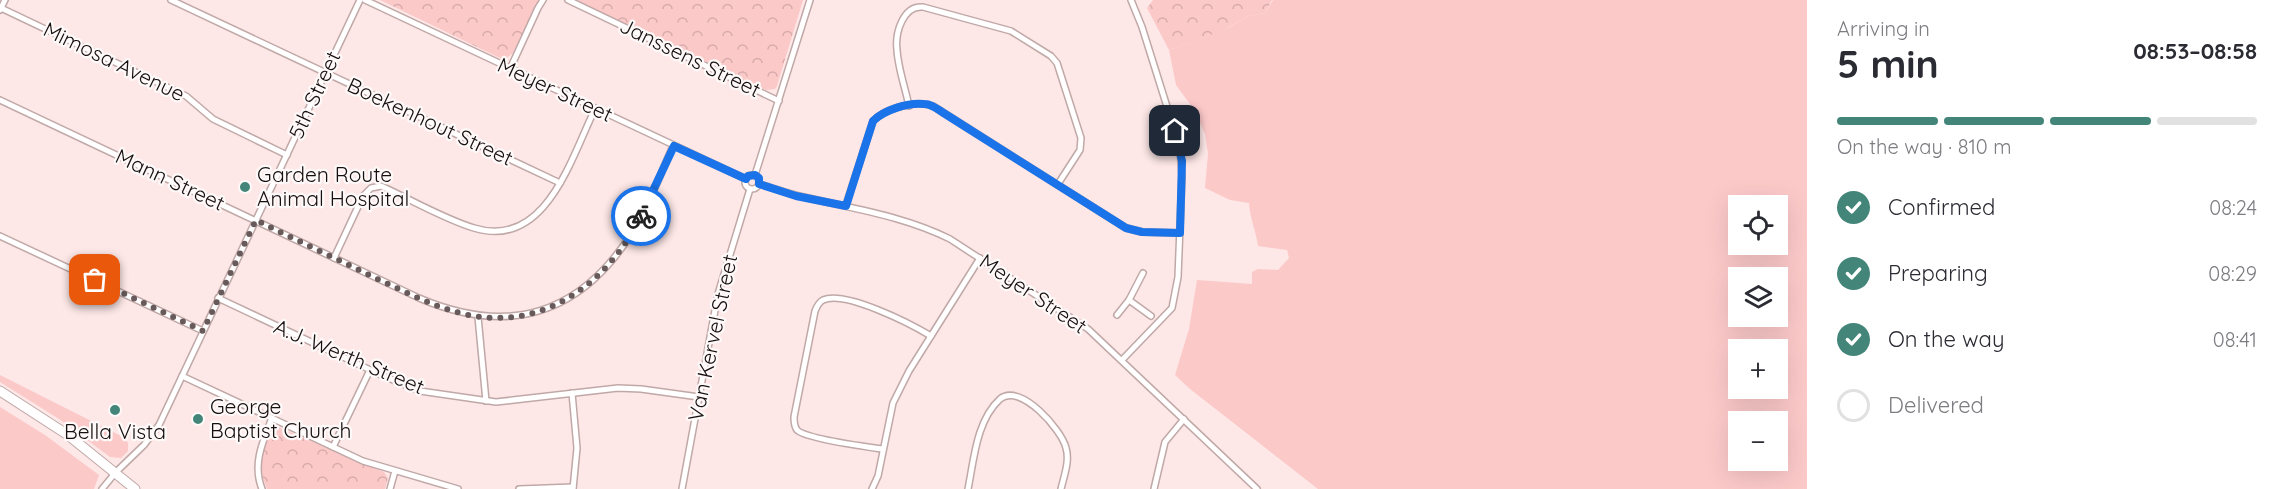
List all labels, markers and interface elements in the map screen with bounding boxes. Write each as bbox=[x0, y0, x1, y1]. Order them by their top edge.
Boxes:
street label: Janssens Street bbox=[616, 12, 765, 102]
street label: Mimosa Avenue bbox=[40, 16, 189, 107]
text: Arriving in bbox=[1837, 16, 1930, 41]
text: 08:53–08:58 bbox=[2133, 37, 2257, 65]
text: 5 min bbox=[1837, 39, 1939, 88]
street label: 5th Street bbox=[283, 47, 346, 142]
street label: Meyer Street bbox=[494, 51, 617, 127]
street label: Boekenhout Street bbox=[343, 71, 517, 171]
pin bbox=[1149, 105, 1200, 156]
icon: home bbox=[1158, 114, 1191, 147]
text: On the way · 810 m bbox=[1837, 134, 2011, 159]
street label: Mann Street bbox=[112, 142, 229, 216]
place label: Garden Route Animal Hospital bbox=[257, 161, 409, 211]
marker: Garden Route Animal Hospital bbox=[238, 180, 252, 194]
courier bbox=[611, 186, 671, 246]
icon: check bbox=[1837, 191, 1870, 224]
text: Confirmed bbox=[1888, 193, 1995, 221]
map controls bbox=[1728, 195, 1788, 471]
button: locate bbox=[1728, 195, 1788, 255]
text: 08:24 bbox=[2209, 195, 2257, 220]
icon: bike bbox=[625, 200, 658, 233]
street label: Meyer Street bbox=[975, 248, 1092, 339]
street label: Van Kervel Street bbox=[682, 252, 742, 424]
pin bbox=[69, 254, 120, 305]
icon: check bbox=[1837, 257, 1870, 290]
text: Preparing bbox=[1888, 259, 1988, 287]
text: 08:29 bbox=[2208, 261, 2257, 286]
icon: bag bbox=[78, 263, 111, 296]
button: layers bbox=[1728, 267, 1788, 327]
street label: A.J. Werth Street bbox=[270, 313, 429, 400]
icon: check bbox=[1837, 323, 1870, 356]
text: On the way bbox=[1888, 325, 2004, 353]
text: 08:41 bbox=[2213, 327, 2257, 352]
button: + bbox=[1728, 339, 1788, 399]
text: Delivered bbox=[1888, 391, 1984, 419]
place label: George Baptist Church bbox=[210, 393, 351, 443]
marker: Bella Vista bbox=[108, 403, 122, 417]
button: − bbox=[1728, 411, 1788, 471]
marker: George Baptist Church bbox=[191, 412, 205, 426]
place label: Bella Vista bbox=[64, 418, 166, 444]

